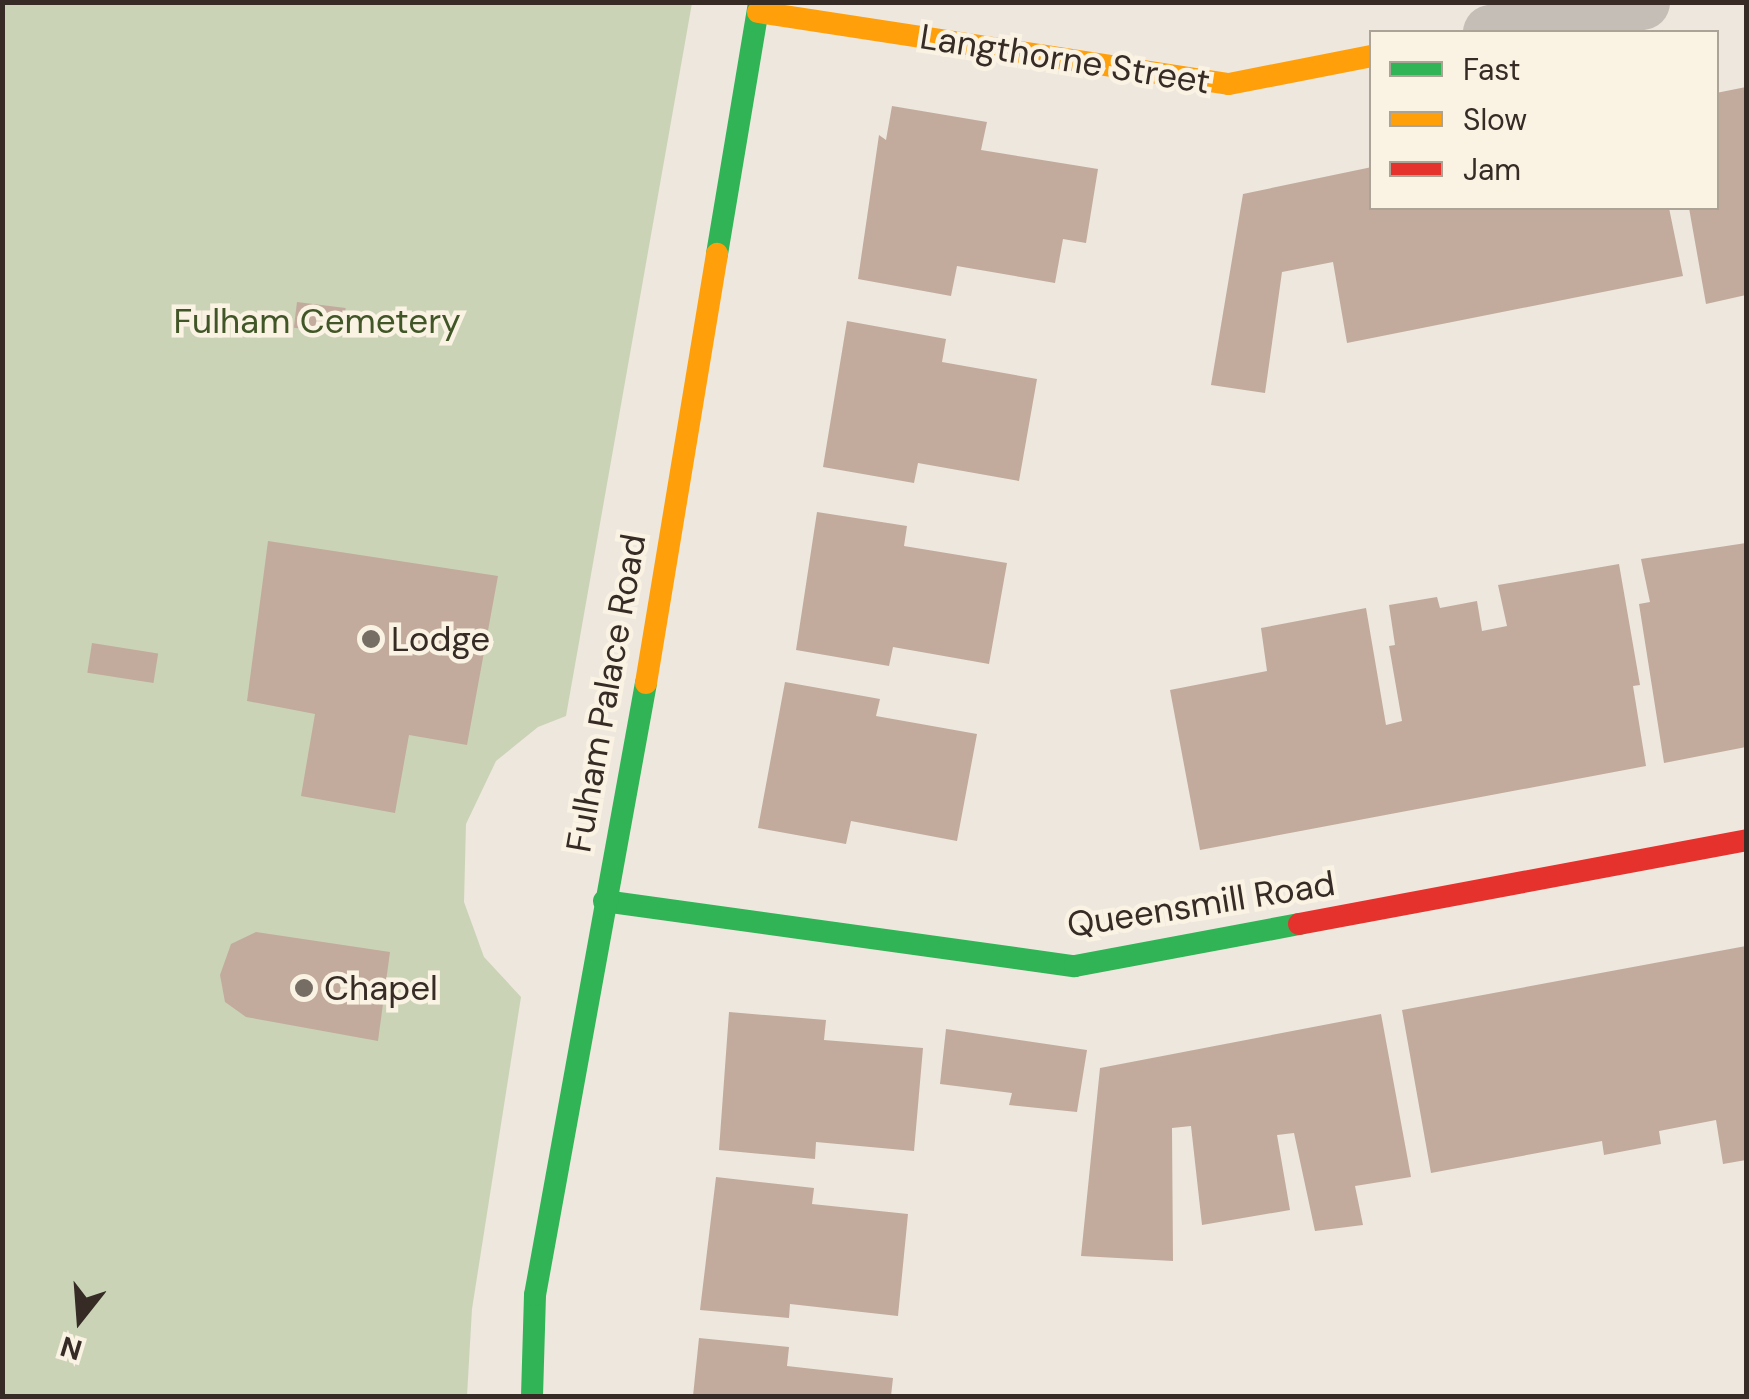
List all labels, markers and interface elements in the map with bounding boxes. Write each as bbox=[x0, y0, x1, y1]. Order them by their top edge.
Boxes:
street label: Langthorne Street bbox=[917, 15, 1213, 103]
legend bbox=[1369, 30, 1719, 210]
text: Fast bbox=[1463, 50, 1521, 89]
text: Slow bbox=[1463, 100, 1527, 139]
text: Jam bbox=[1463, 150, 1521, 189]
park label: Fulham Cemetery bbox=[173, 300, 461, 342]
street label: Fulham Palace Road bbox=[557, 531, 655, 855]
place label: Lodge bbox=[391, 618, 490, 660]
marker: Lodge bbox=[360, 628, 382, 650]
street label: Queensmill Road bbox=[1064, 862, 1338, 946]
place label: Chapel bbox=[324, 967, 438, 1009]
marker: Chapel bbox=[293, 977, 315, 999]
north arrow bbox=[30, 1269, 130, 1369]
text: N bbox=[56, 1327, 86, 1369]

